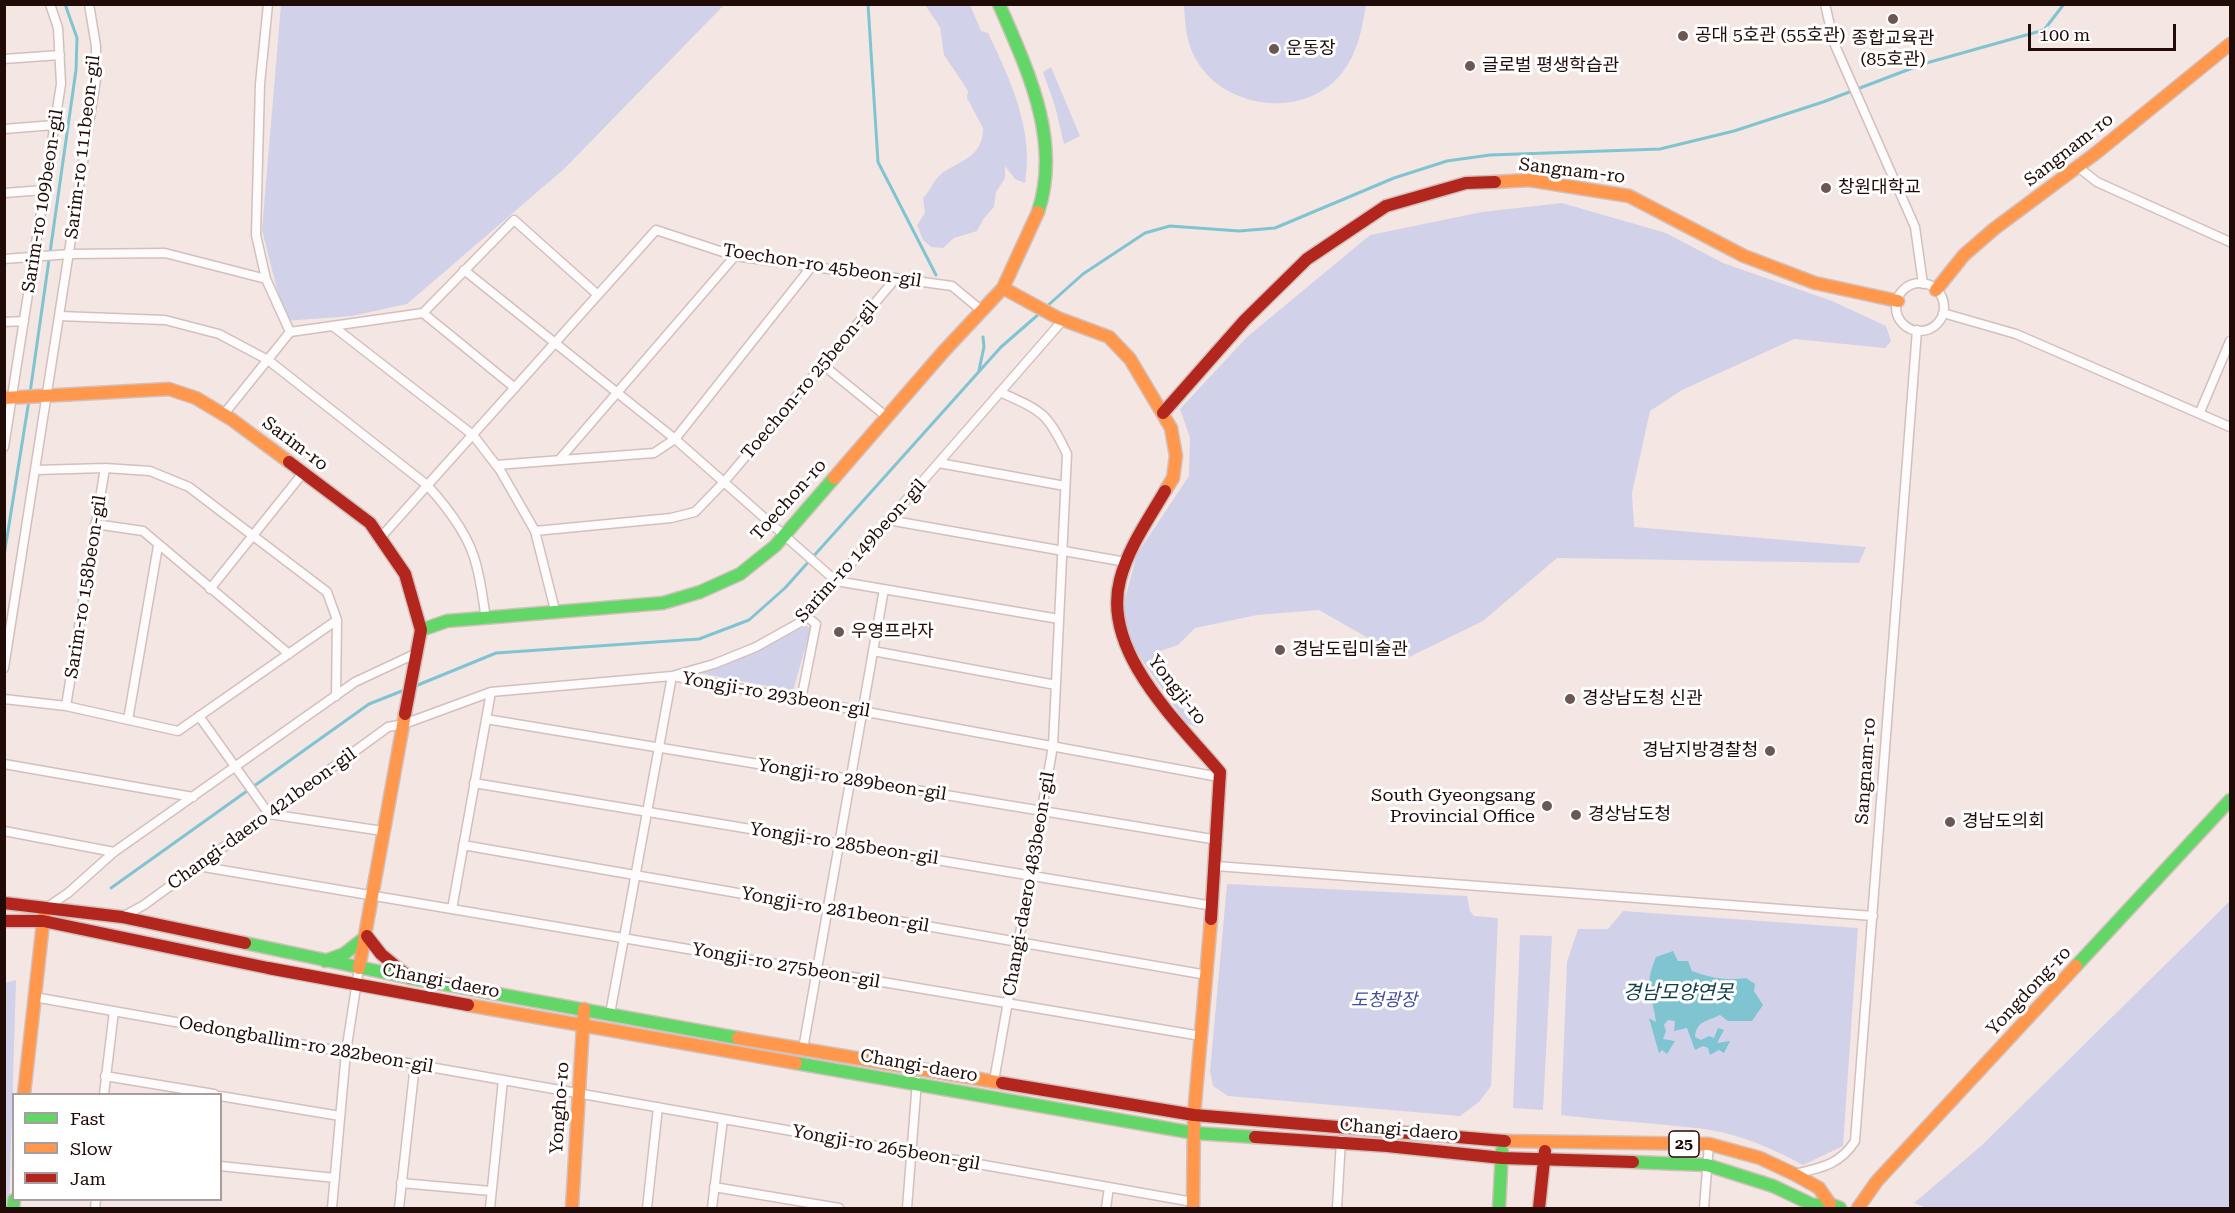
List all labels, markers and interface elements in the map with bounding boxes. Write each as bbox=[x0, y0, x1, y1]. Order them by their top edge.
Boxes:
marker: 종합교육관 (85호관) bbox=[1886, 12, 1900, 26]
scale bar bbox=[2031, 12, 2180, 50]
text: 100 m bbox=[2039, 24, 2090, 45]
place label: 공대 5호관 (55호관) bbox=[1695, 25, 1845, 47]
place label: 종합교육관 (85호관) bbox=[1852, 28, 1934, 70]
marker: 공대 5호관 (55호관) bbox=[1676, 29, 1690, 43]
place label: 운동장 bbox=[1286, 38, 1336, 60]
marker: 운동장 bbox=[1267, 42, 1281, 56]
street label: Sarim-ro 111beon-gil bbox=[61, 54, 105, 240]
place label: 글로벌 평생학습관 bbox=[1482, 55, 1619, 77]
marker: 글로벌 평생학습관 bbox=[1463, 59, 1477, 73]
street label: Sarim-ro 109beon-gil bbox=[18, 108, 68, 294]
street label: Sangnam-ro bbox=[2020, 109, 2118, 191]
street label: Sangnam-ro bbox=[1518, 154, 1626, 188]
place label: 창원대학교 bbox=[1838, 177, 1921, 199]
marker: 창원대학교 bbox=[1819, 181, 1833, 195]
street label: Toechon-ro 45beon-gil bbox=[721, 240, 923, 292]
street label: Toechon-ro 25beon-gil bbox=[737, 296, 883, 464]
street label: Sarim-ro bbox=[258, 412, 332, 476]
street label: Toechon-ro bbox=[747, 455, 831, 545]
street label: Sarim-ro 149beon-gil bbox=[791, 475, 931, 627]
street label: Sarim-ro 158beon-gil bbox=[61, 494, 111, 680]
place label: 우영프라자 bbox=[851, 621, 934, 643]
marker: 우영프라자 bbox=[832, 625, 846, 639]
place label: 경남도립미술관 bbox=[1292, 639, 1408, 661]
marker: 경남도립미술관 bbox=[1273, 643, 1287, 657]
street label: Yongji-ro bbox=[1143, 651, 1211, 729]
street label: Yongji-ro 293beon-gil bbox=[680, 668, 872, 722]
place label: 경상남도청 신관 bbox=[1582, 688, 1702, 710]
marker: 경상남도청 신관 bbox=[1563, 692, 1577, 706]
street label: Sangnam-ro bbox=[1851, 717, 1881, 825]
place label: 경남지방경찰청 bbox=[1642, 740, 1758, 762]
street label: Changi-daero 421beon-gil bbox=[164, 743, 360, 895]
marker: 경남지방경찰청 bbox=[1763, 744, 1777, 758]
street label: Yongji-ro 289beon-gil bbox=[756, 754, 948, 806]
street label: Changi-daero 483beon-gil bbox=[999, 770, 1059, 998]
place label: South Gyeongsang Provincial Office bbox=[1371, 785, 1535, 828]
marker: South Gyeongsang Provincial Office bbox=[1540, 799, 1554, 813]
place label: 경상남도청 bbox=[1588, 804, 1671, 826]
marker: 경상남도청 bbox=[1569, 808, 1583, 822]
place label: 경남도의회 bbox=[1962, 811, 2045, 833]
marker: 경남도의회 bbox=[1943, 815, 1957, 829]
street label: Yongji-ro 285beon-gil bbox=[748, 818, 940, 870]
street label: Yongji-ro 281beon-gil bbox=[739, 883, 931, 937]
street label: Yongji-ro 275beon-gil bbox=[690, 939, 882, 993]
street label: Yongdong-ro bbox=[1982, 942, 2076, 1040]
street label: Changi-daero bbox=[380, 959, 502, 1003]
water label: 경남모양연못 bbox=[1623, 981, 1733, 1005]
park label: 도청광장 bbox=[1351, 990, 1417, 1012]
street label: Oedongballim-ro 282beon-gil bbox=[177, 1012, 435, 1078]
street label: Changi-daero bbox=[858, 1045, 980, 1087]
street label: Yongho-ro bbox=[546, 1061, 574, 1155]
legend bbox=[12, 1093, 222, 1201]
text: Fast bbox=[70, 1108, 105, 1129]
street label: Changi-daero bbox=[1339, 1114, 1459, 1146]
street label: Yongji-ro 265beon-gil bbox=[790, 1121, 982, 1175]
road number: 25 bbox=[1669, 1131, 1699, 1157]
text: Slow bbox=[70, 1138, 112, 1159]
text: Jam bbox=[70, 1168, 106, 1189]

